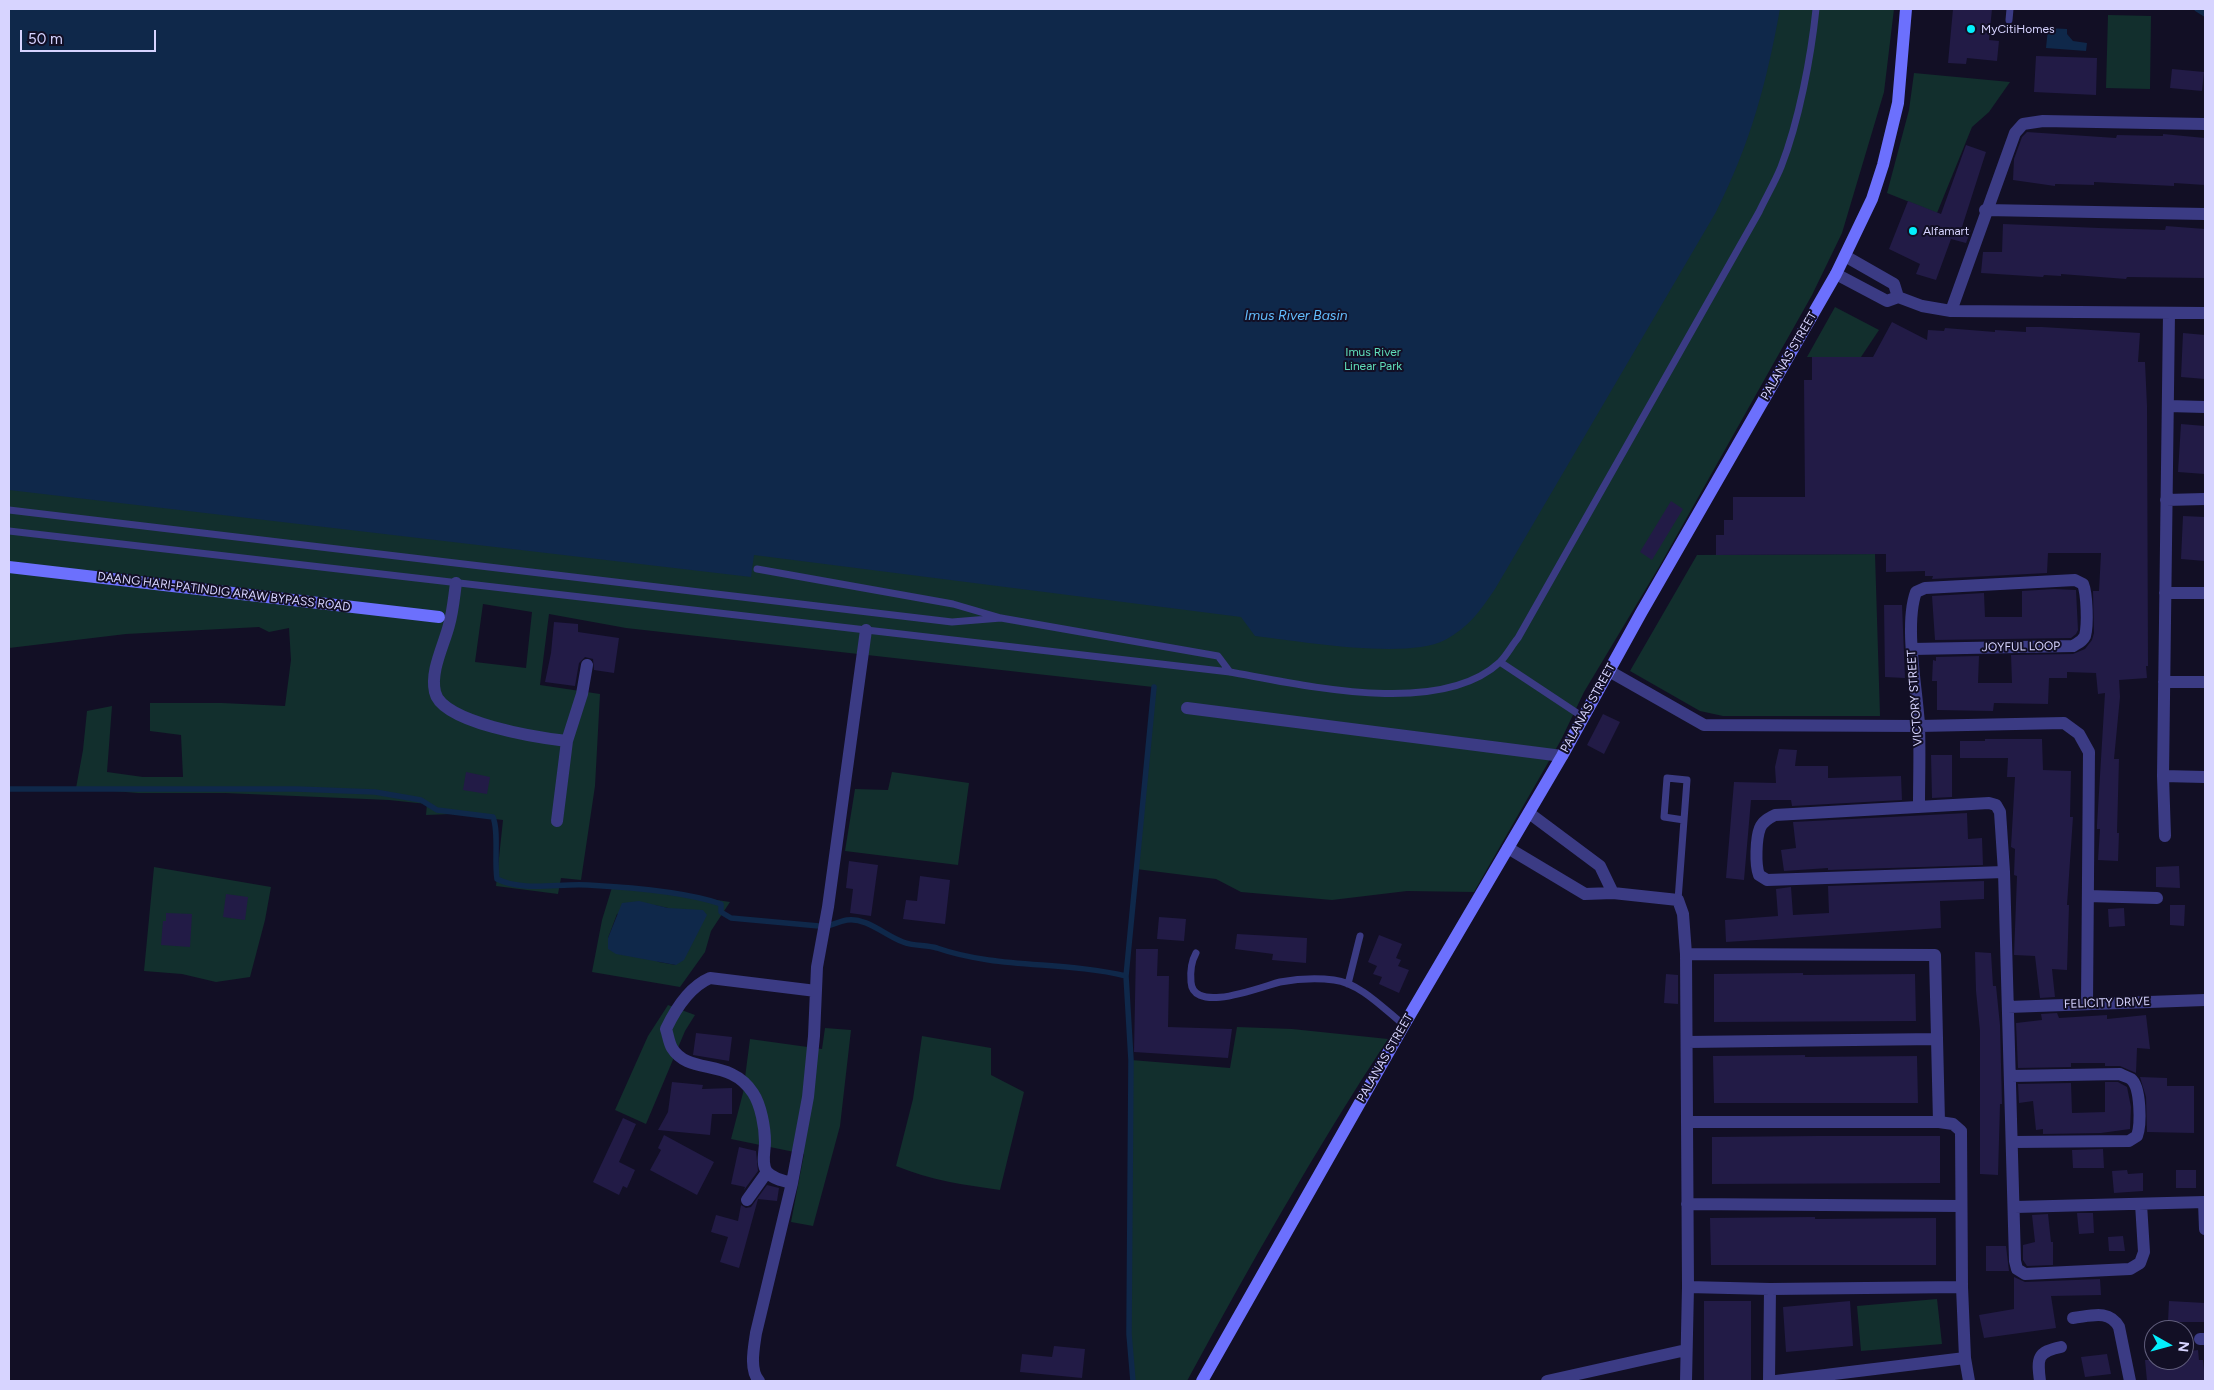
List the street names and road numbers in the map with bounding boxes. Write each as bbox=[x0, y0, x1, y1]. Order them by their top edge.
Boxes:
street label: PALANAS STREET bbox=[1758, 309, 1820, 403]
street label: DAANG HARI-PATINDIG ARAW BYPASS ROAD bbox=[97, 569, 351, 615]
street label: JOYFUL LOOP bbox=[1982, 639, 2060, 655]
street label: VICTORY STREET bbox=[1904, 650, 1926, 746]
street label: PALANAS STREET bbox=[1558, 661, 1618, 755]
street label: FELICITY DRIVE bbox=[2064, 994, 2150, 1012]
street label: PALANAS STREET bbox=[1354, 1011, 1416, 1105]

